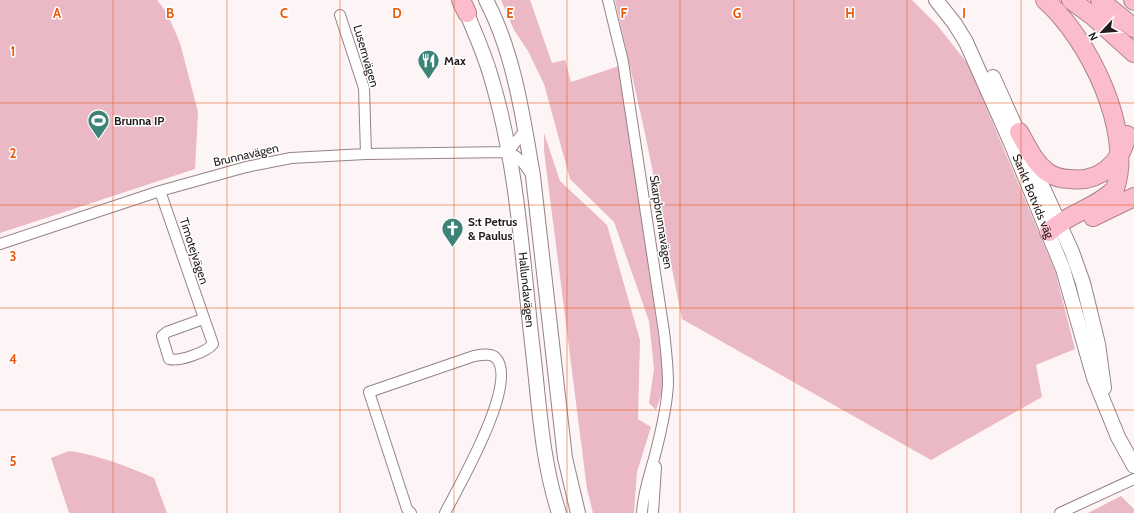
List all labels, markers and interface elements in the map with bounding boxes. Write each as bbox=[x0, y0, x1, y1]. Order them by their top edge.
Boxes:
text: A bbox=[53, 5, 62, 21]
text: B bbox=[166, 5, 174, 21]
text: C bbox=[280, 5, 288, 21]
text: D bbox=[392, 5, 402, 21]
text: E bbox=[506, 5, 514, 21]
text: F bbox=[621, 5, 628, 21]
text: G bbox=[733, 5, 742, 21]
text: H bbox=[845, 5, 855, 21]
text: I bbox=[962, 5, 966, 21]
north arrow bbox=[1082, 12, 1122, 52]
street label: Lusernvägen bbox=[350, 23, 383, 89]
text: N bbox=[1085, 30, 1101, 43]
text: 1 bbox=[11, 43, 15, 59]
restaurant icon: Max bbox=[416, 48, 442, 81]
place label: Max bbox=[444, 53, 466, 68]
sports icon: Brunna IP bbox=[85, 108, 111, 141]
place label: Brunna IP bbox=[114, 113, 164, 128]
street label: Brunnavägen bbox=[212, 140, 280, 169]
text: 2 bbox=[10, 145, 17, 161]
street label: Sankt Botvids väg bbox=[1009, 152, 1058, 241]
street label: Skarpbrunnavägen bbox=[647, 174, 676, 270]
place label: S:t Petrus & Paulus bbox=[468, 214, 517, 243]
street label: Timotejvägen bbox=[177, 216, 212, 286]
church icon: S:t Petrus & Paulus bbox=[439, 216, 465, 249]
text: 3 bbox=[9, 248, 17, 264]
street label: Hallundavägen bbox=[516, 251, 538, 328]
text: 4 bbox=[9, 351, 17, 367]
text: 5 bbox=[10, 453, 17, 469]

